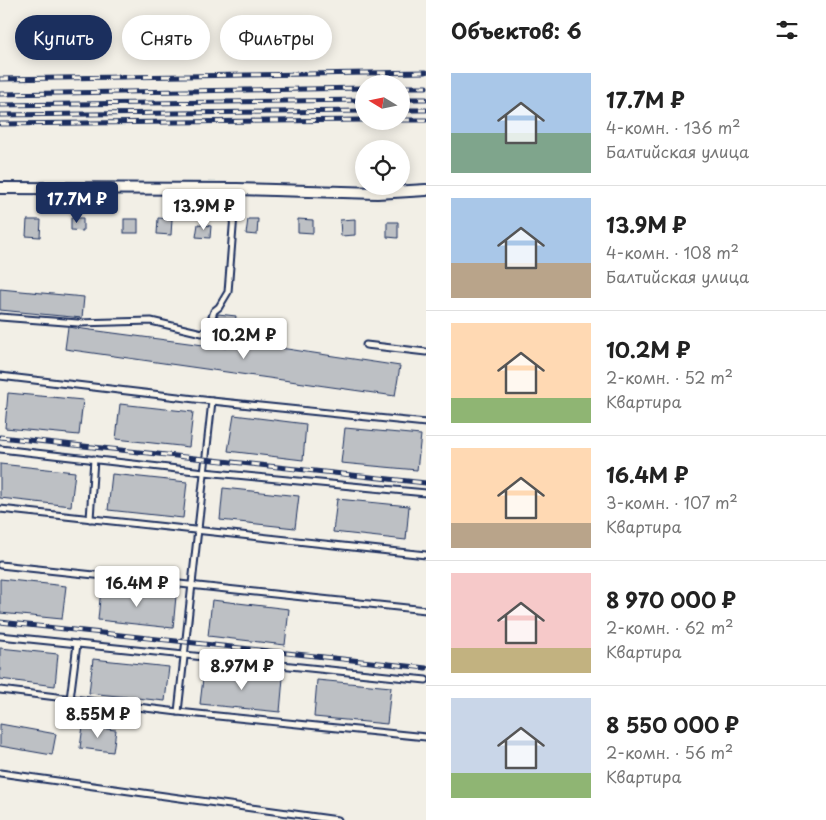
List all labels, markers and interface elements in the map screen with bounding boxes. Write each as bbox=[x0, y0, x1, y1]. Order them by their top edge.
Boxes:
text: Объектов: 6 bbox=[451, 14, 582, 46]
chip: Купить bbox=[15, 15, 112, 60]
chip: Снять bbox=[122, 15, 210, 60]
chip: Фильтры bbox=[220, 15, 332, 60]
icon: filters bbox=[773, 16, 801, 44]
north arrow bbox=[355, 75, 410, 130]
map controls bbox=[355, 75, 410, 195]
text: 17.7M ₽ bbox=[606, 83, 685, 115]
icon: home bbox=[491, 93, 551, 153]
text: 4-комн. · 136 m² bbox=[606, 115, 740, 139]
text: Балтийская улица bbox=[606, 139, 749, 163]
button: locate bbox=[355, 140, 410, 195]
pin: 17.7M ₽ bbox=[31, 182, 123, 224]
text: 17.7M ₽ bbox=[47, 186, 107, 210]
pin: 13.9M ₽ bbox=[158, 188, 250, 231]
text: 13.9M ₽ bbox=[173, 193, 235, 217]
text: 13.9M ₽ bbox=[606, 208, 687, 240]
icon: home bbox=[491, 218, 551, 278]
text: 4-комн. · 108 m² bbox=[606, 240, 739, 264]
text: Балтийская улица bbox=[606, 264, 749, 288]
pin: 10.2M ₽ bbox=[198, 318, 290, 360]
text: 10.2M ₽ bbox=[212, 322, 276, 346]
text: 10.2M ₽ bbox=[606, 333, 690, 365]
icon: home bbox=[491, 343, 551, 403]
text: 2-комн. · 52 m² bbox=[606, 365, 733, 389]
text: Квартира bbox=[606, 389, 681, 413]
text: 16.4M ₽ bbox=[606, 458, 689, 490]
icon: home bbox=[491, 468, 551, 528]
text: 3-комн. · 107 m² bbox=[606, 490, 738, 514]
text: Квартира bbox=[606, 514, 681, 538]
pin: 16.4M ₽ bbox=[91, 566, 183, 608]
text: 16.4M ₽ bbox=[106, 570, 168, 594]
text: 8 970 000 ₽ bbox=[606, 583, 736, 615]
icon: home bbox=[491, 593, 551, 653]
text: 2-комн. · 62 m² bbox=[606, 615, 733, 639]
text: Квартира bbox=[606, 639, 681, 663]
pin: 8.97M ₽ bbox=[196, 648, 288, 691]
text: 8.97M ₽ bbox=[210, 653, 274, 677]
pin: 8.55M ₽ bbox=[52, 696, 144, 739]
text: 8.55M ₽ bbox=[66, 701, 130, 725]
text: 8 550 000 ₽ bbox=[606, 708, 739, 740]
icon: home bbox=[491, 718, 551, 778]
text: 2-комн. · 56 m² bbox=[606, 740, 733, 764]
text: Квартира bbox=[606, 764, 681, 788]

